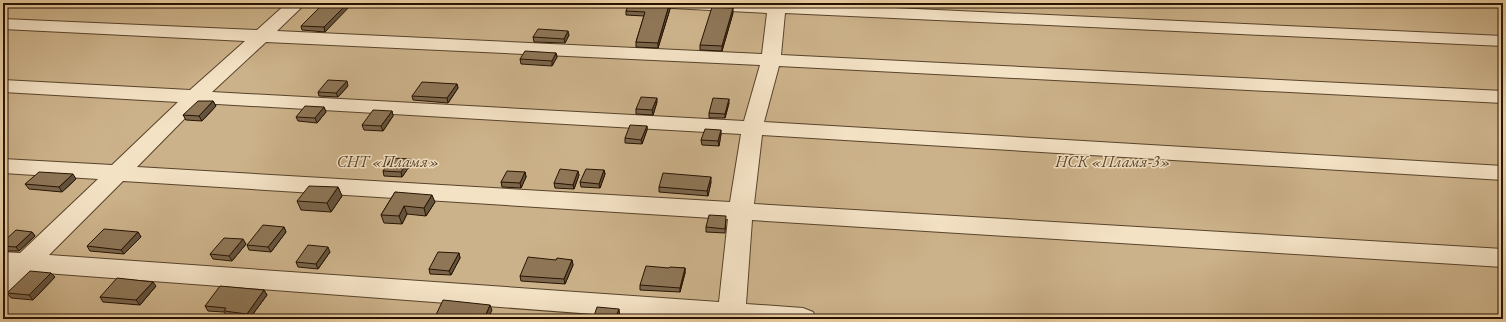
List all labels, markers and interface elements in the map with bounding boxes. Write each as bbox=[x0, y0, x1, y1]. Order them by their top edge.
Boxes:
park label: СНТ «Пламя» bbox=[337, 151, 439, 172]
park label: НСК «Пламя-3» bbox=[1054, 151, 1171, 172]

